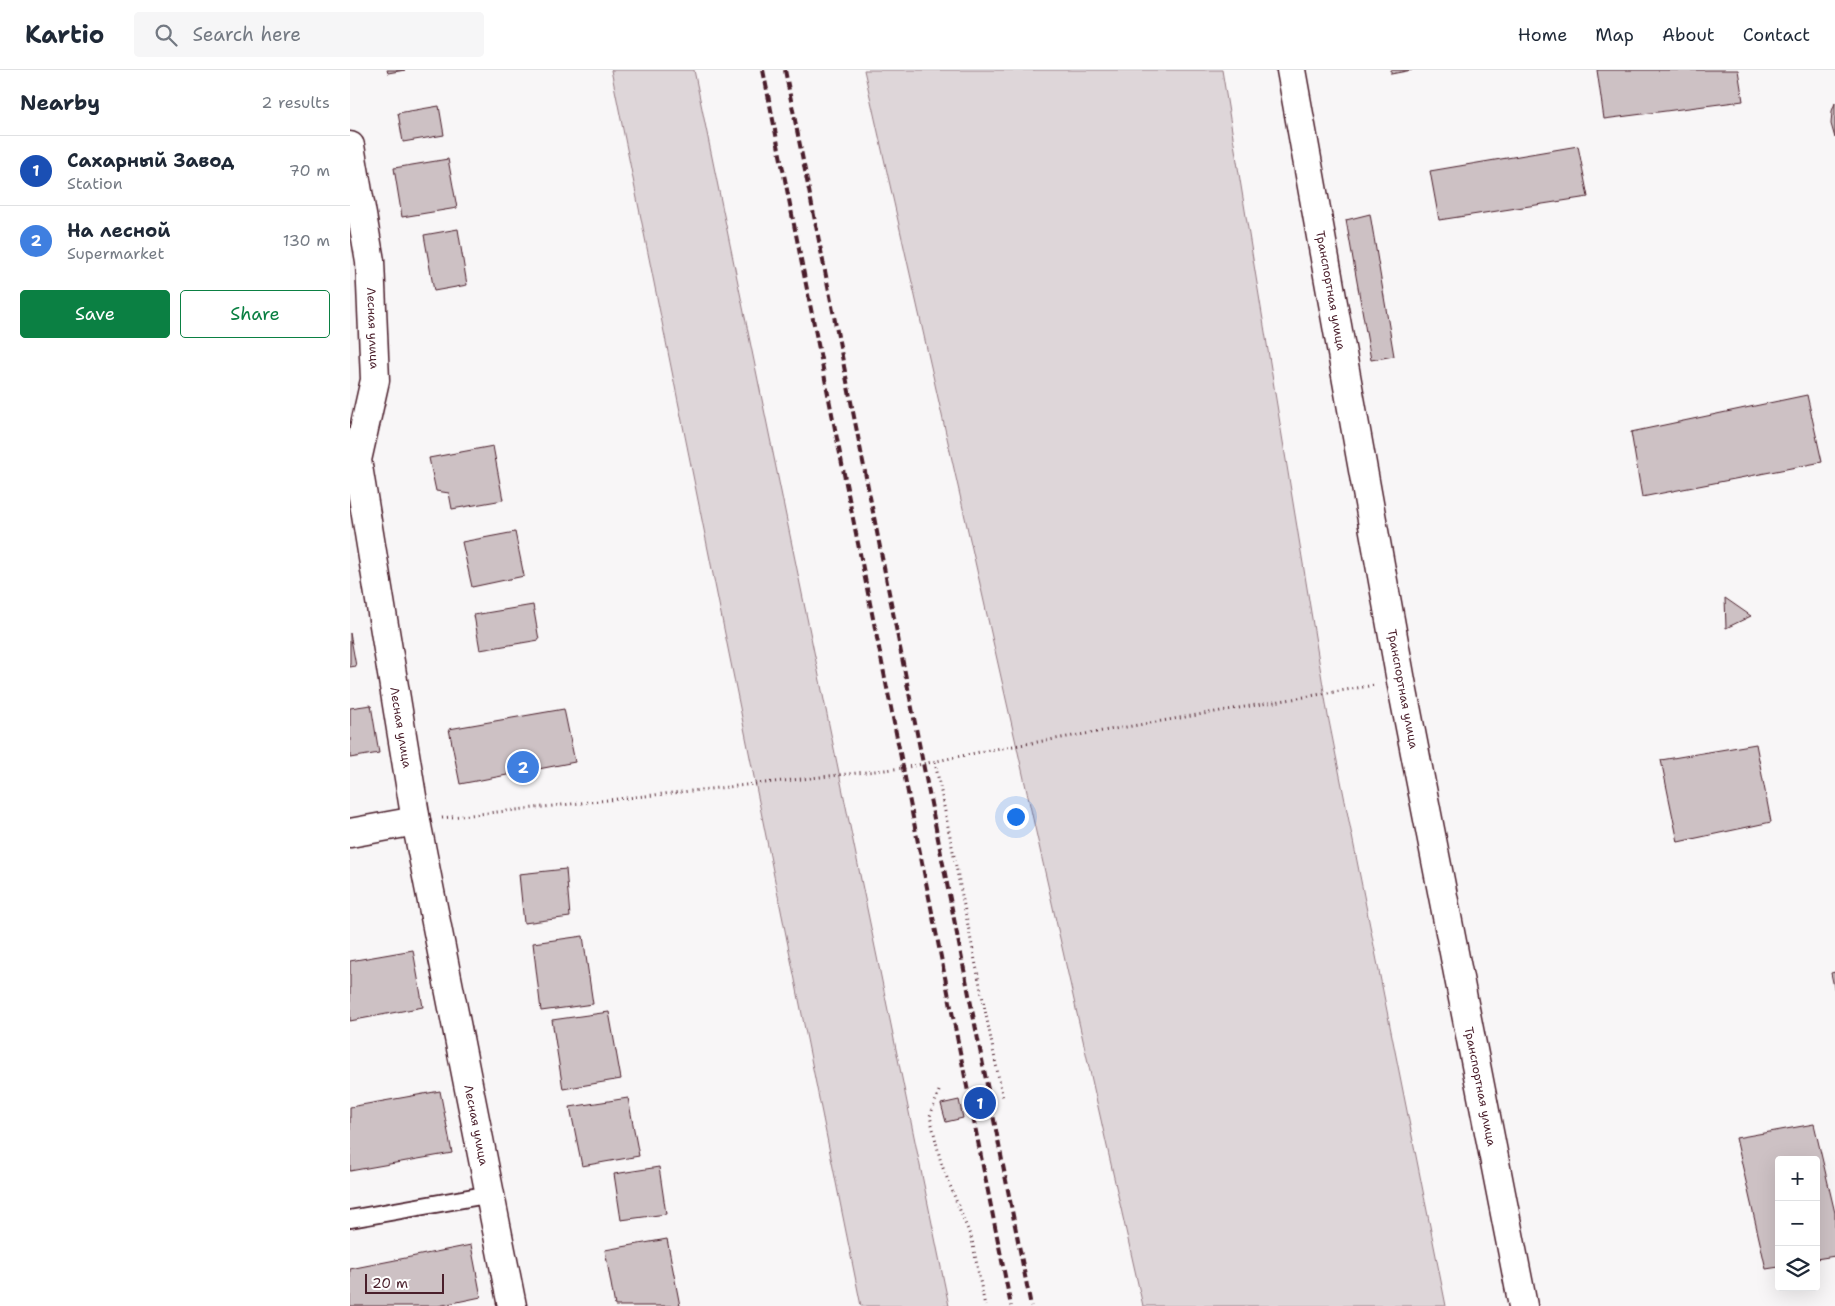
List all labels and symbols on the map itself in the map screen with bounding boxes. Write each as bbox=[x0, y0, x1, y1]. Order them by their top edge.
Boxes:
street label: Транспортная улица bbox=[1312, 229, 1349, 352]
street label: Лесная улица bbox=[363, 287, 383, 370]
street label: Транспортная улица bbox=[1384, 628, 1422, 751]
street label: Лесная улица bbox=[386, 686, 415, 770]
pin: 2 bbox=[507, 748, 539, 786]
your location bbox=[1003, 804, 1029, 830]
street label: Транспортная улица bbox=[1461, 1025, 1500, 1148]
street label: Лесная улица bbox=[460, 1083, 492, 1167]
pin: 1 bbox=[964, 1084, 996, 1122]
scale bar bbox=[365, 1271, 444, 1294]

